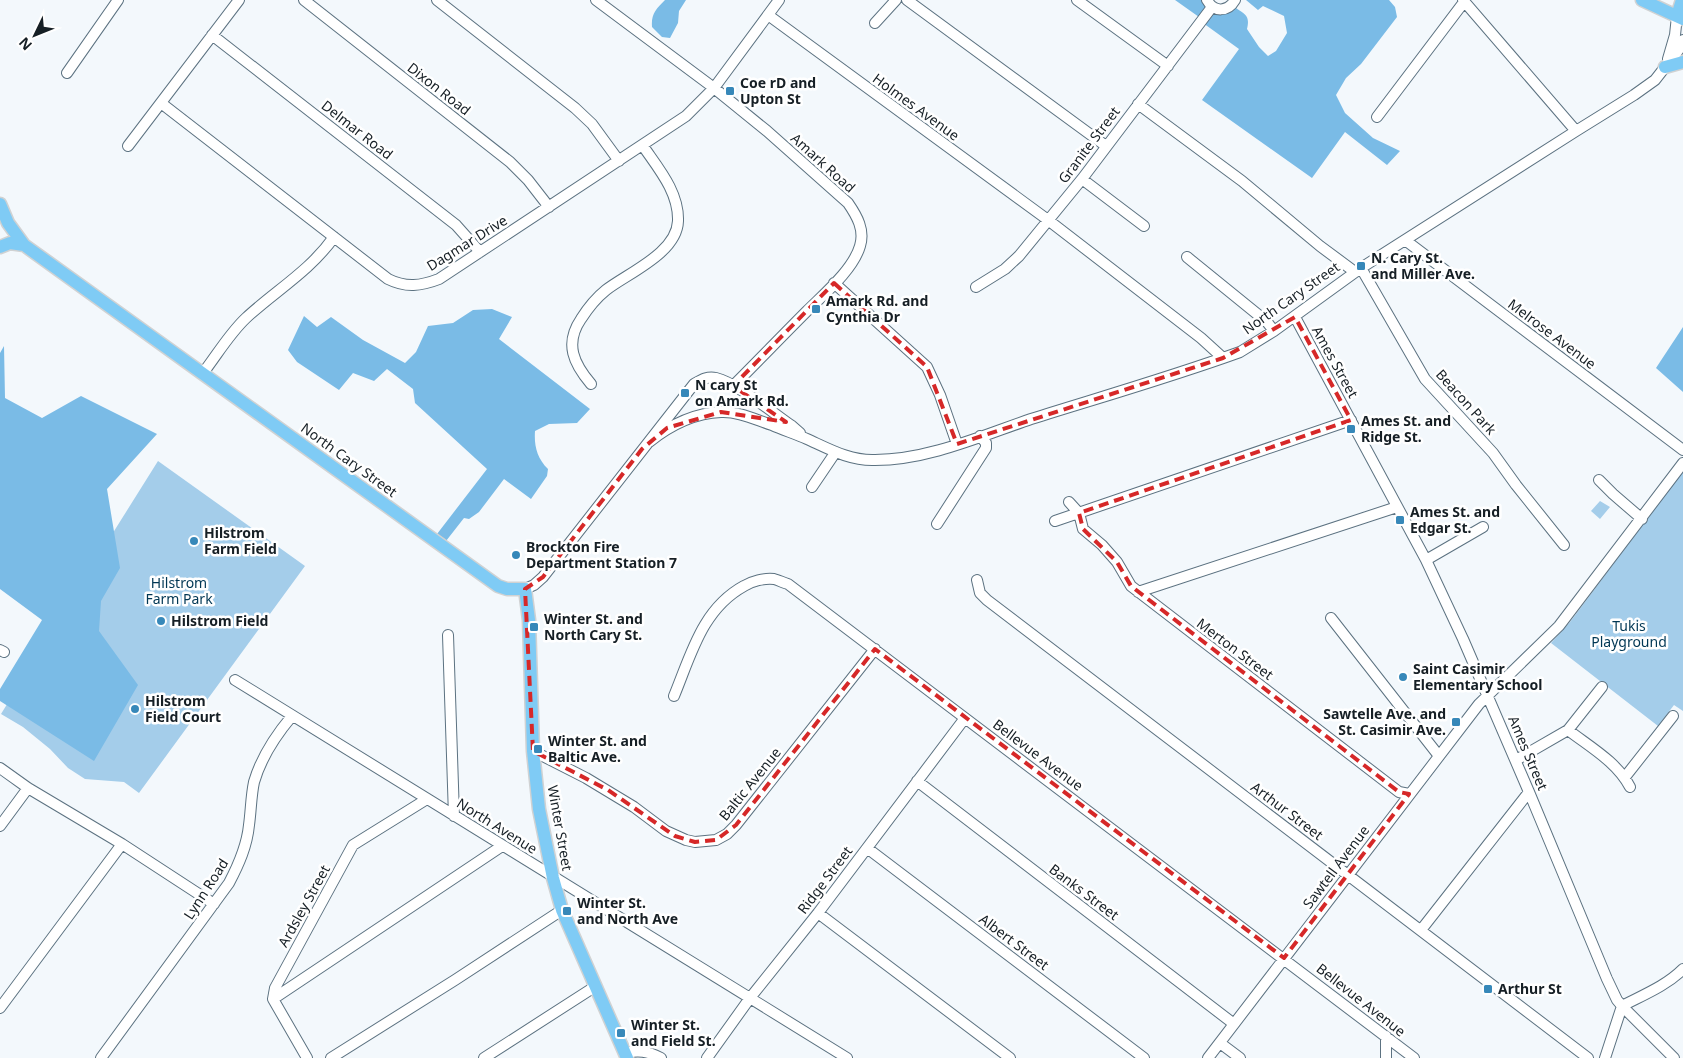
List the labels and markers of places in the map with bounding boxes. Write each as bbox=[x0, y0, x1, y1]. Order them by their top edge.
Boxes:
place label: Coe rD and Upton St bbox=[740, 73, 816, 108]
marker: Coe rD and Upton St bbox=[724, 85, 736, 97]
place label: N. Cary St. and Miller Ave. bbox=[1371, 248, 1475, 283]
marker: N. Cary St. and Miller Ave. bbox=[1355, 260, 1367, 272]
place label: Amark Rd. and Cynthia Dr bbox=[826, 291, 928, 326]
marker: Amark Rd. and Cynthia Dr bbox=[810, 303, 822, 315]
place label: N cary St on Amark Rd. bbox=[695, 375, 789, 410]
marker: N cary St on Amark Rd. bbox=[679, 387, 691, 399]
place label: Ames St. and Ridge St. bbox=[1361, 411, 1451, 446]
marker: Ames St. and Ridge St. bbox=[1345, 423, 1357, 435]
place label: Ames St. and Edgar St. bbox=[1410, 502, 1500, 537]
marker: Ames St. and Edgar St. bbox=[1394, 514, 1406, 526]
place label: Hilstrom Farm Field bbox=[204, 523, 277, 558]
marker: Hilstrom Farm Field bbox=[188, 535, 200, 547]
place label: Brockton Fire Department Station 7 bbox=[526, 537, 677, 572]
marker: Brockton Fire Department Station 7 bbox=[510, 549, 522, 561]
place label: Winter St. and North Cary St. bbox=[544, 609, 643, 644]
place label: Hilstrom Field bbox=[171, 611, 268, 630]
marker: Hilstrom Field bbox=[155, 615, 167, 627]
marker: Winter St. and North Cary St. bbox=[528, 621, 540, 633]
place label: Saint Casimir Elementary School bbox=[1413, 659, 1543, 694]
marker: Saint Casimir Elementary School bbox=[1397, 671, 1409, 683]
place label: Hilstrom Field Court bbox=[145, 691, 221, 726]
marker: Hilstrom Field Court bbox=[129, 703, 141, 715]
place label: Sawtelle Ave. and St. Casimir Ave. bbox=[1323, 704, 1446, 739]
marker: Sawtelle Ave. and St. Casimir Ave. bbox=[1450, 716, 1462, 728]
place label: Winter St. and Baltic Ave. bbox=[548, 731, 647, 766]
marker: Winter St. and Baltic Ave. bbox=[532, 743, 544, 755]
place label: Winter St. and North Ave bbox=[577, 893, 678, 928]
marker: Winter St. and North Ave bbox=[561, 905, 573, 917]
place label: Arthur St bbox=[1498, 979, 1562, 998]
marker: Arthur St bbox=[1482, 983, 1494, 995]
place label: Winter St. and Field St. bbox=[631, 1015, 716, 1050]
marker: Winter St. and Field St. bbox=[615, 1027, 627, 1039]

